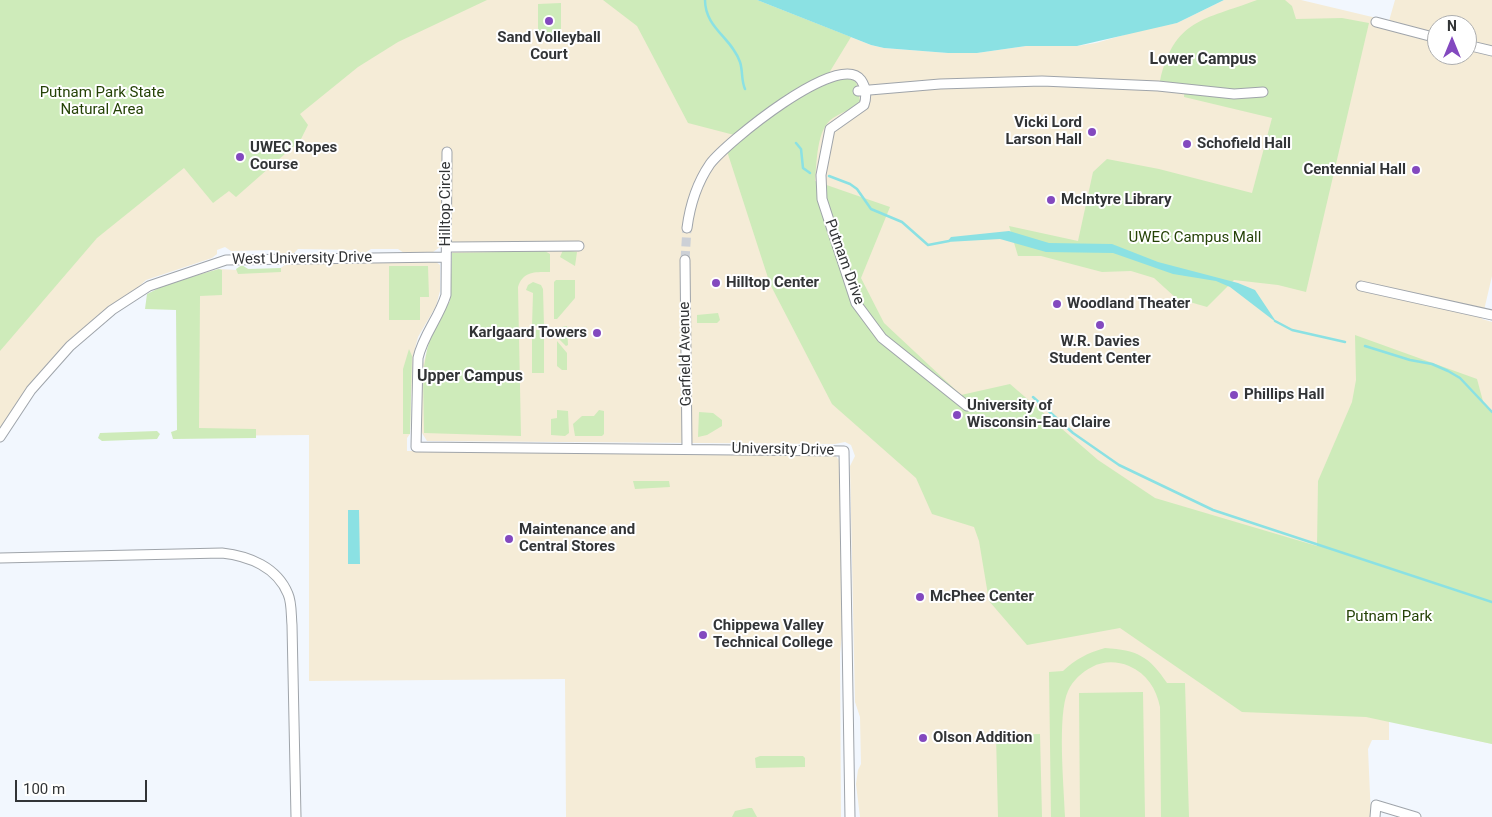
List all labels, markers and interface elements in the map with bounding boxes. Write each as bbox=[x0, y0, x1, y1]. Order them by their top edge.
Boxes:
marker: Sand Volleyball Court bbox=[543, 15, 555, 27]
north arrow bbox=[1427, 15, 1477, 65]
text: N bbox=[1447, 18, 1457, 34]
place label: Sand Volleyball Court bbox=[497, 29, 601, 64]
district label: Lower Campus bbox=[1150, 50, 1256, 70]
park label: Putnam Park State Natural Area bbox=[40, 84, 164, 119]
place label: Vicki Lord Larson Hall bbox=[1005, 114, 1082, 149]
marker: Vicki Lord Larson Hall bbox=[1086, 126, 1098, 138]
place label: Schofield Hall bbox=[1197, 135, 1291, 153]
marker: Schofield Hall bbox=[1181, 138, 1193, 150]
place label: UWEC Ropes Course bbox=[250, 139, 337, 174]
marker: UWEC Ropes Course bbox=[234, 151, 246, 163]
place label: Centennial Hall bbox=[1303, 161, 1406, 179]
street label: Hilltop Circle bbox=[437, 162, 455, 246]
marker: Centennial Hall bbox=[1410, 164, 1422, 176]
place label: McIntyre Library bbox=[1061, 191, 1172, 209]
marker: McIntyre Library bbox=[1045, 194, 1057, 206]
street label: Putnam Drive bbox=[820, 217, 868, 307]
park label: UWEC Campus Mall bbox=[1129, 229, 1261, 247]
street label: West University Drive bbox=[232, 249, 372, 269]
place label: Hilltop Center bbox=[726, 274, 819, 292]
marker: Hilltop Center bbox=[710, 277, 722, 289]
place label: Woodland Theater bbox=[1067, 295, 1190, 313]
marker: Woodland Theater bbox=[1051, 298, 1063, 310]
street label: Garfield Avenue bbox=[676, 302, 696, 406]
marker: W.R. Davies Student Center bbox=[1094, 319, 1106, 331]
place label: Karlgaard Towers bbox=[469, 324, 587, 342]
marker: Karlgaard Towers bbox=[591, 327, 603, 339]
place label: W.R. Davies Student Center bbox=[1049, 333, 1151, 368]
district label: Upper Campus bbox=[417, 367, 523, 387]
place label: Phillips Hall bbox=[1244, 386, 1324, 404]
marker: Phillips Hall bbox=[1228, 389, 1240, 401]
place label: University of Wisconsin-Eau Claire bbox=[967, 397, 1110, 432]
marker: University of Wisconsin-Eau Claire bbox=[951, 409, 963, 421]
street label: University Drive bbox=[732, 440, 834, 460]
place label: Maintenance and Central Stores bbox=[519, 521, 635, 556]
marker: Maintenance and Central Stores bbox=[503, 533, 515, 545]
place label: McPhee Center bbox=[930, 588, 1034, 606]
marker: McPhee Center bbox=[914, 591, 926, 603]
park label: Putnam Park bbox=[1346, 608, 1432, 626]
place label: Chippewa Valley Technical College bbox=[713, 617, 833, 652]
marker: Chippewa Valley Technical College bbox=[697, 629, 709, 641]
place label: Olson Addition bbox=[933, 729, 1032, 747]
marker: Olson Addition bbox=[917, 732, 929, 744]
scale bar bbox=[18, 770, 150, 802]
text: 100 m bbox=[23, 780, 65, 798]

